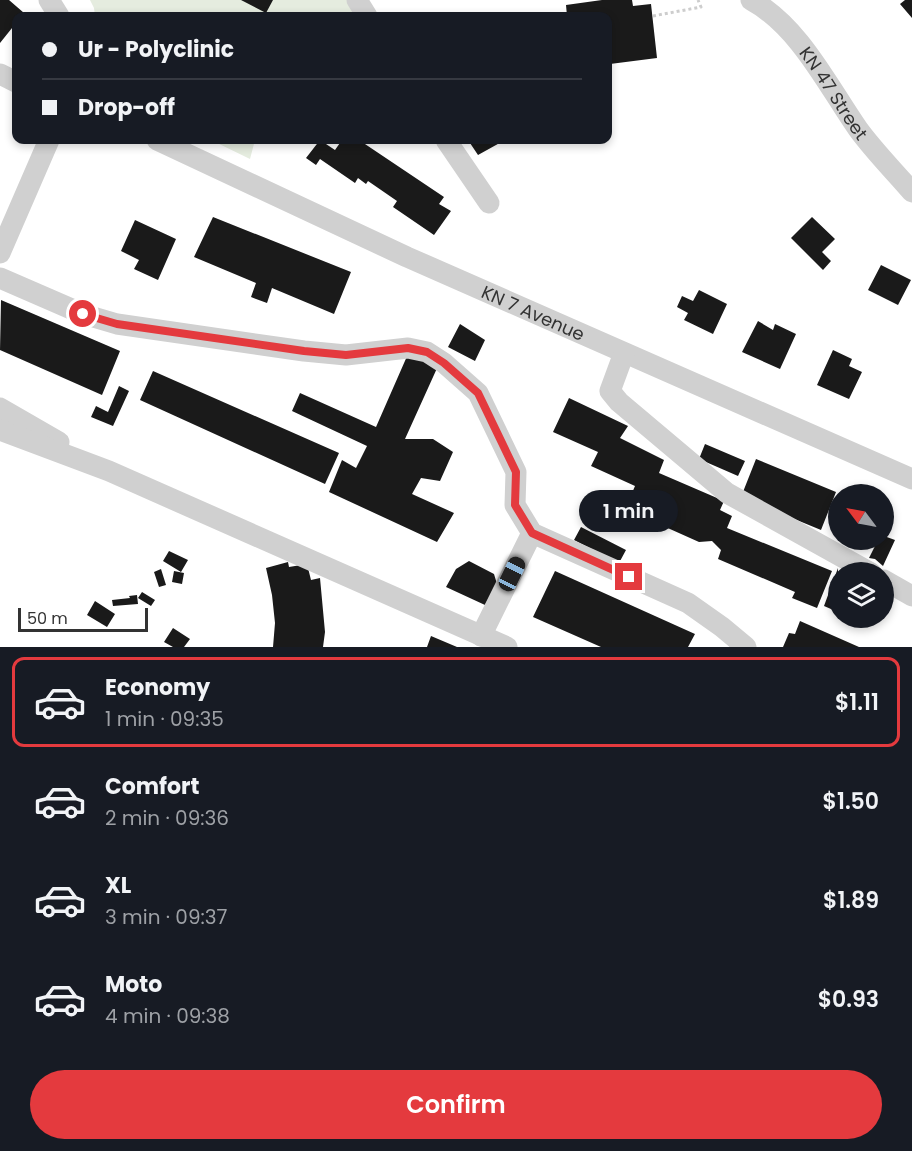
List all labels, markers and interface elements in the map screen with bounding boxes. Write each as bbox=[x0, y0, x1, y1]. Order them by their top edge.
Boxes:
text: Ur - Polyclinic bbox=[78, 34, 234, 65]
street label: KN 47 Street bbox=[794, 41, 874, 145]
text: Drop-off bbox=[78, 92, 175, 123]
street label: KN 7 Avenue bbox=[478, 279, 589, 346]
route start bbox=[69, 300, 96, 327]
north arrow bbox=[828, 484, 894, 550]
map controls bbox=[828, 484, 894, 628]
callout: 1 min bbox=[580, 490, 678, 532]
text: 1 min bbox=[603, 497, 654, 525]
car bbox=[496, 554, 528, 594]
button: layers bbox=[828, 562, 894, 628]
route end bbox=[615, 563, 642, 590]
scale bar bbox=[18, 605, 148, 632]
text: 50 m bbox=[27, 607, 68, 630]
text: Economy bbox=[105, 672, 210, 703]
icon: car bbox=[33, 675, 87, 729]
text: $1.11 bbox=[835, 687, 879, 718]
text: 1 min · 09:35 bbox=[105, 705, 224, 733]
text: Comfort bbox=[105, 771, 199, 802]
icon: car bbox=[33, 774, 87, 828]
text: $1.50 bbox=[823, 786, 879, 817]
text: 2 min · 09:36 bbox=[105, 804, 229, 832]
text: XL bbox=[105, 870, 131, 901]
icon: car bbox=[33, 873, 87, 927]
text: $1.89 bbox=[823, 885, 879, 916]
text: 3 min · 09:37 bbox=[105, 903, 227, 931]
text: Moto bbox=[105, 969, 162, 1000]
icon: car bbox=[33, 972, 87, 1026]
text: $0.93 bbox=[818, 984, 879, 1015]
text: 4 min · 09:38 bbox=[105, 1002, 230, 1030]
button: Confirm bbox=[30, 1070, 882, 1139]

